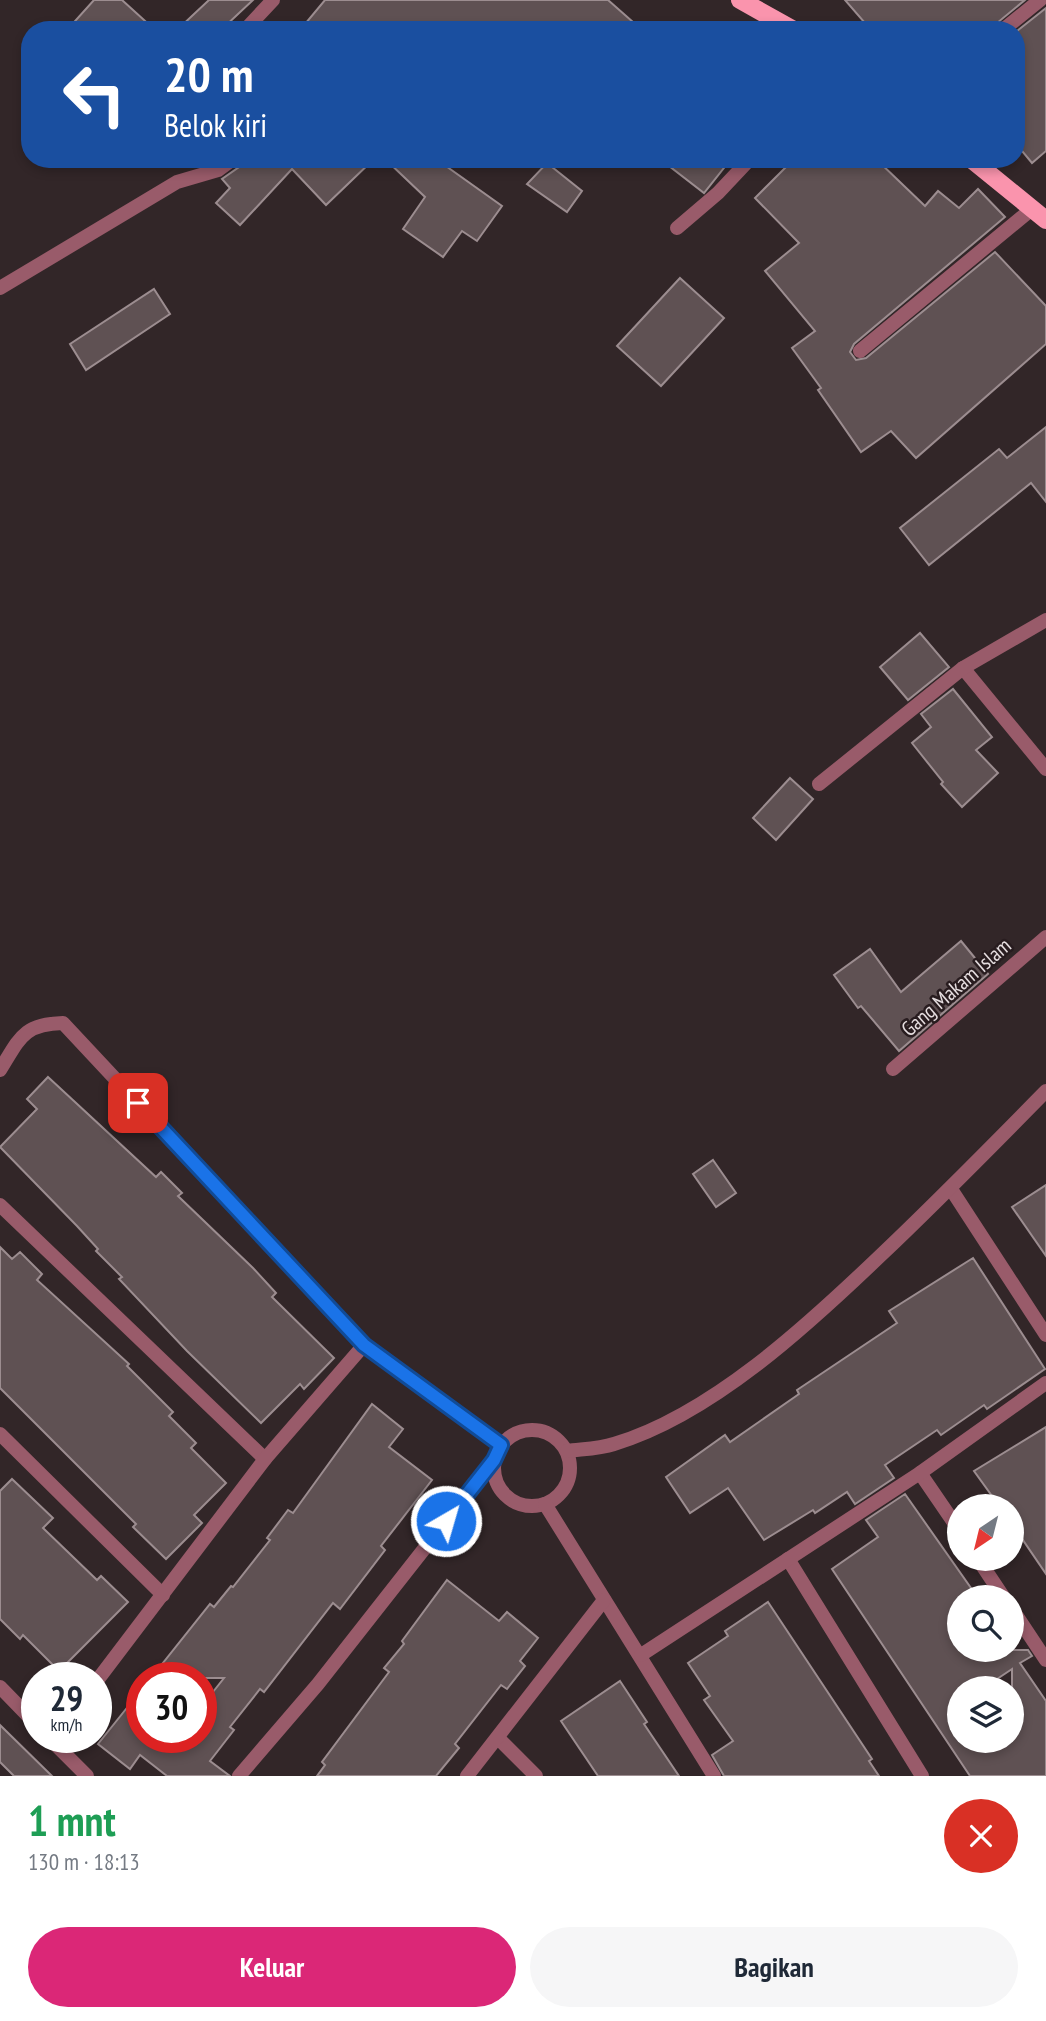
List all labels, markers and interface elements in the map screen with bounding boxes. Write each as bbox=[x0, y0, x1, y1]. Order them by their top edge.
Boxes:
text: 20 m bbox=[164, 42, 253, 106]
icon: left bbox=[49, 49, 140, 140]
text: Belok kiri bbox=[164, 104, 267, 146]
street label: Gang Makam Islam bbox=[895, 932, 1017, 1042]
pin bbox=[108, 1073, 168, 1133]
icon: arrive bbox=[119, 1084, 157, 1122]
position arrow bbox=[409, 1484, 483, 1558]
north arrow bbox=[947, 1494, 1024, 1572]
map controls bbox=[947, 1494, 1024, 1753]
button: search bbox=[947, 1585, 1024, 1662]
speed limit sign: 30 bbox=[126, 1662, 217, 1753]
text: 29 bbox=[50, 1675, 83, 1721]
button: layers bbox=[947, 1676, 1024, 1753]
text: km/h bbox=[51, 1713, 82, 1736]
text: 1 mnt bbox=[28, 1793, 116, 1848]
button: close bbox=[944, 1799, 1018, 1873]
text: 130 m · 18:13 bbox=[28, 1847, 140, 1876]
button: Keluar bbox=[28, 1927, 516, 2007]
button: Bagikan bbox=[530, 1927, 1018, 2007]

